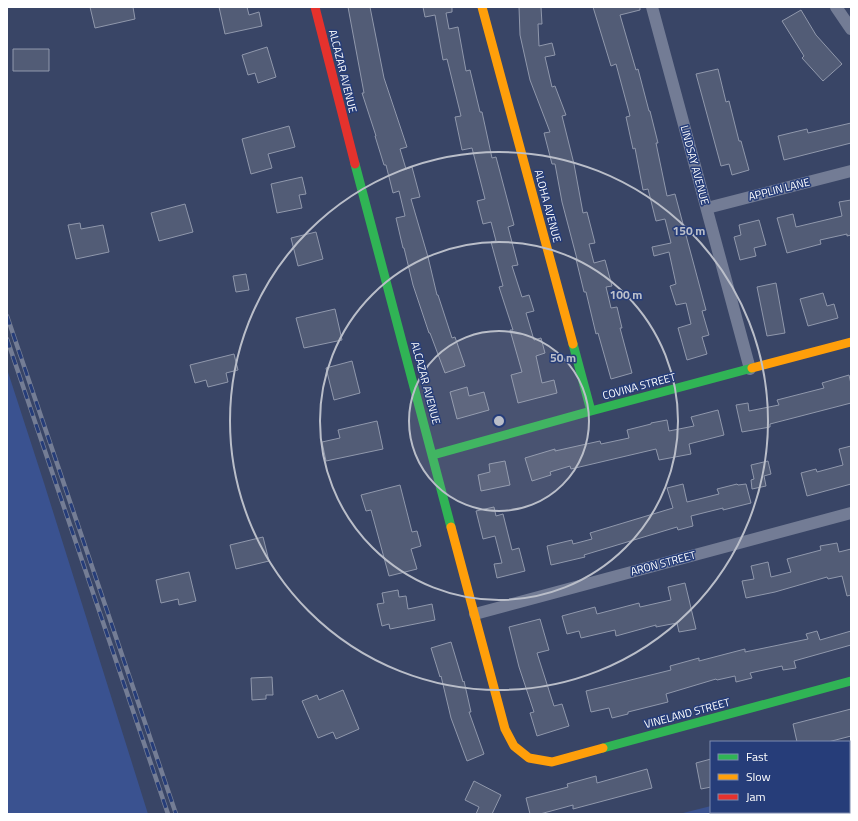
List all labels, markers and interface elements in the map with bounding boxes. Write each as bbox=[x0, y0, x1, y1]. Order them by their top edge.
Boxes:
street label: ALCAZAR AVENUE bbox=[325, 28, 361, 114]
street label: LINDSAY AVENUE bbox=[677, 123, 713, 207]
street label: ALOHA AVENUE bbox=[531, 168, 565, 244]
street label: APPLIN LANE bbox=[747, 174, 811, 204]
text: 150 m bbox=[673, 221, 705, 240]
text: 100 m bbox=[610, 285, 642, 304]
street label: ALCAZAR AVENUE bbox=[407, 340, 445, 426]
text: 50 m bbox=[550, 348, 576, 367]
street label: COVINA STREET bbox=[601, 369, 677, 403]
centre of rings bbox=[492, 414, 506, 428]
street label: ARON STREET bbox=[629, 547, 698, 579]
street label: VINELAND STREET bbox=[642, 694, 732, 732]
legend bbox=[710, 741, 850, 813]
text: Fast bbox=[746, 747, 769, 766]
text: Slow bbox=[746, 767, 771, 786]
text: Jam bbox=[746, 787, 766, 806]

